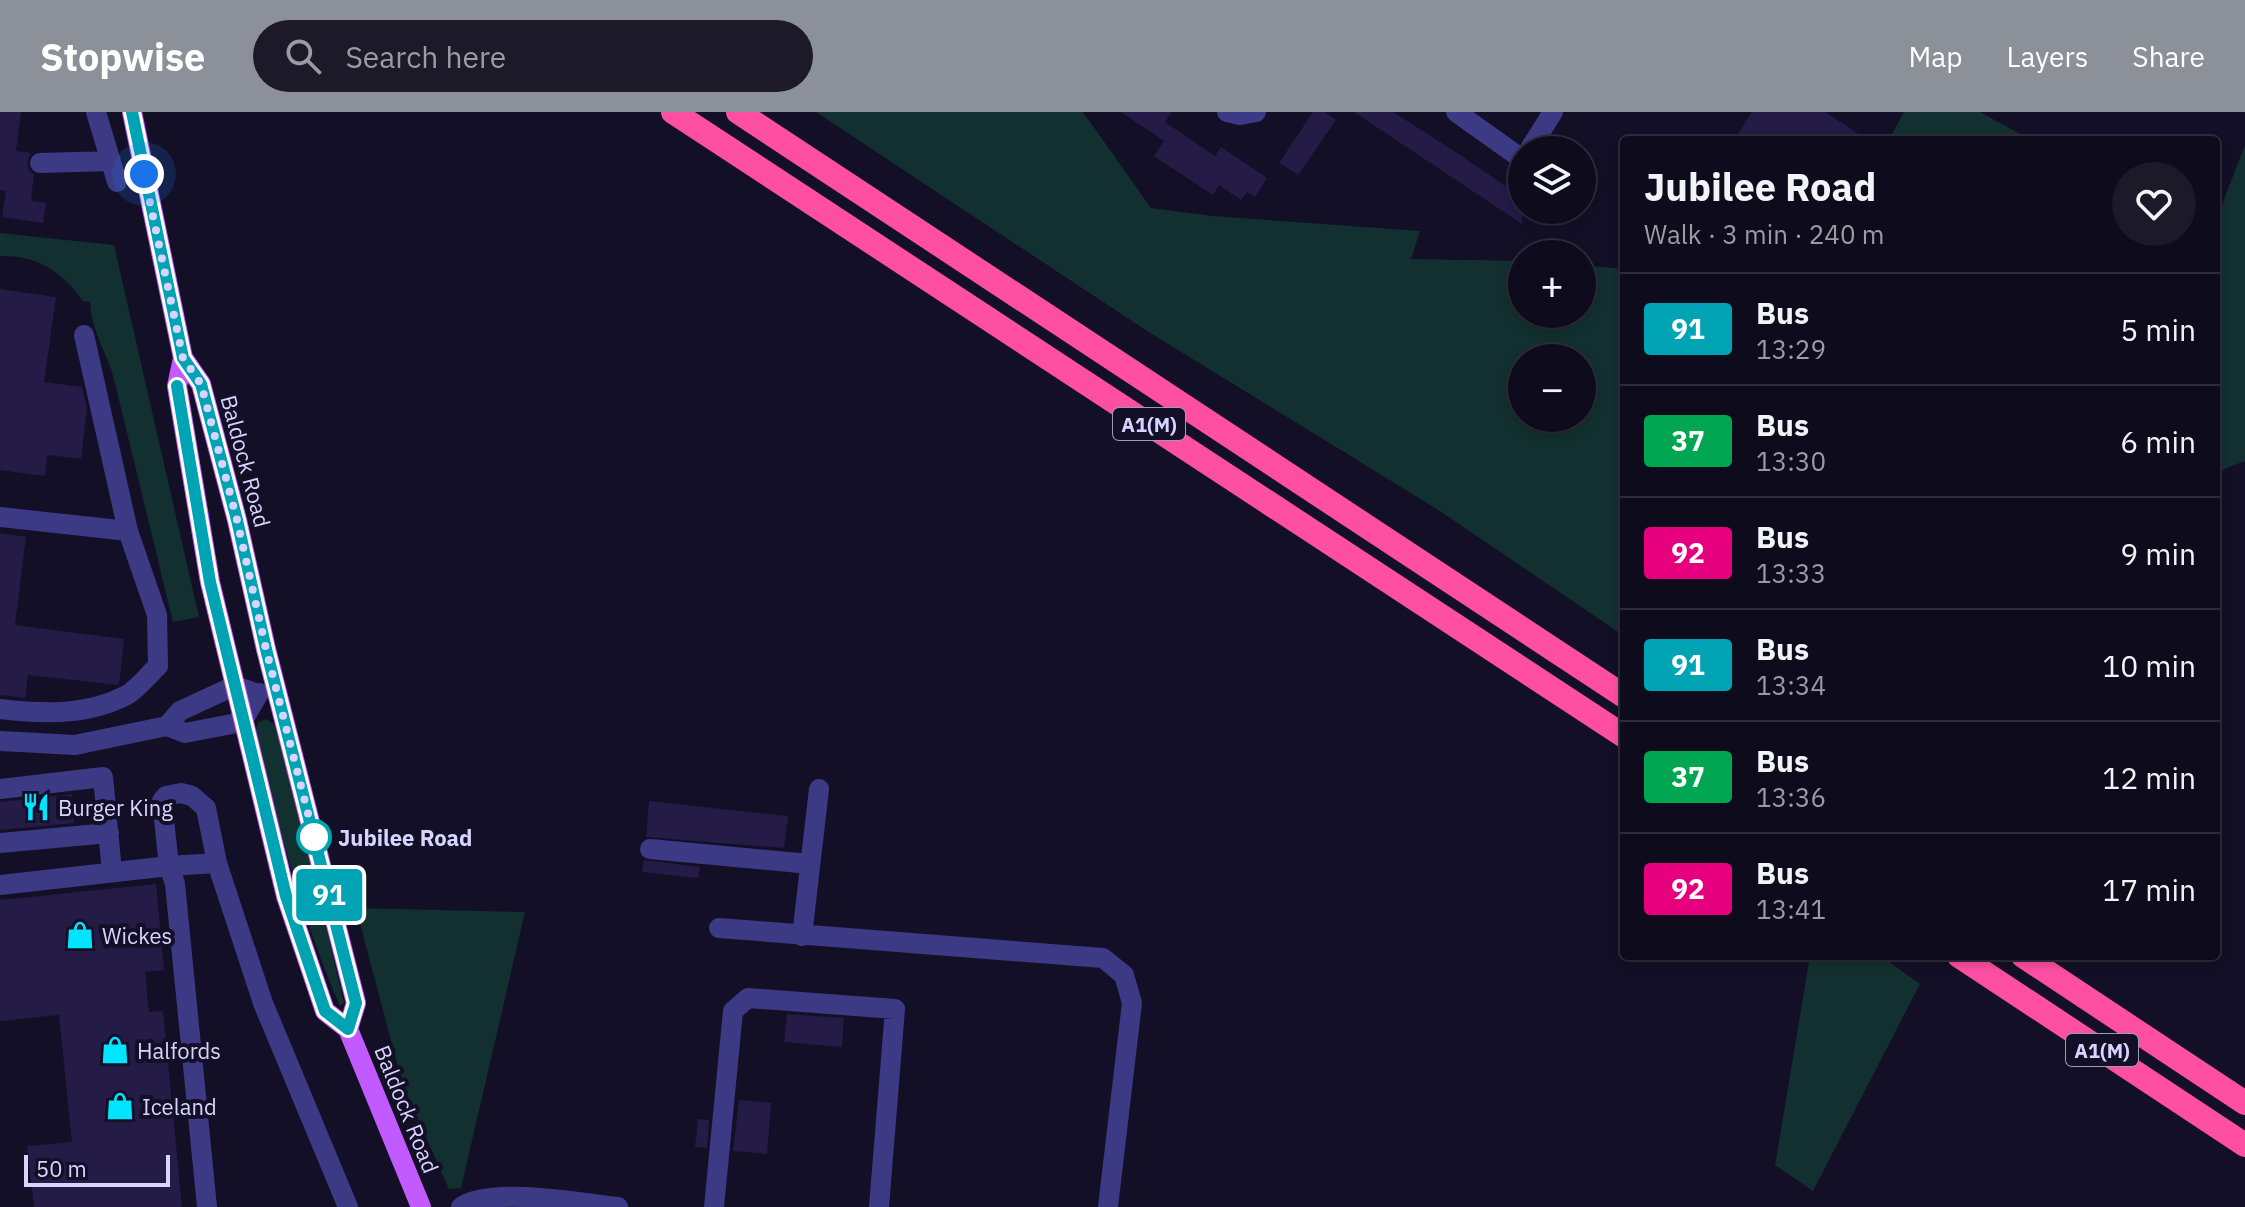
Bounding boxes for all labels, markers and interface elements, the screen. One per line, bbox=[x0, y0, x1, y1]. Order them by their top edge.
search box bbox=[253, 20, 813, 92]
text: Stopwise bbox=[40, 32, 205, 81]
icon: search bbox=[281, 34, 325, 78]
text: Search here bbox=[345, 37, 506, 76]
text: Map bbox=[1908, 38, 1962, 75]
text: Layers bbox=[2006, 38, 2088, 75]
text: Share bbox=[2132, 38, 2205, 75]
map controls bbox=[1508, 136, 1596, 432]
button: layers bbox=[1508, 136, 1596, 224]
your location bbox=[124, 154, 164, 194]
text: Jubilee Road bbox=[1644, 162, 1876, 211]
button: heart bbox=[2112, 162, 2196, 246]
text: Walk · 3 min · 240 m bbox=[1644, 217, 1884, 251]
button: + bbox=[1508, 240, 1596, 328]
text: Bus bbox=[1756, 293, 1809, 332]
text: 91 bbox=[1671, 310, 1705, 347]
text: 5 min bbox=[2120, 310, 2196, 349]
text: 13:29 bbox=[1756, 332, 1826, 366]
button: − bbox=[1508, 344, 1596, 432]
street label: Baldock Road bbox=[214, 392, 278, 530]
text: Bus bbox=[1756, 405, 1809, 444]
road number: A1(M) bbox=[1113, 408, 1185, 440]
text: 37 bbox=[1671, 422, 1705, 459]
text: 6 min bbox=[2120, 422, 2196, 461]
text: 13:30 bbox=[1756, 444, 1826, 478]
text: Bus bbox=[1756, 517, 1809, 556]
text: 92 bbox=[1671, 534, 1705, 571]
text: 9 min bbox=[2120, 534, 2196, 573]
text: 13:33 bbox=[1756, 556, 1826, 590]
text: Bus bbox=[1756, 629, 1809, 668]
text: 91 bbox=[1671, 646, 1705, 683]
text: 10 min bbox=[2102, 646, 2196, 685]
text: 13:34 bbox=[1756, 668, 1826, 702]
text: Bus bbox=[1756, 741, 1809, 780]
text: 37 bbox=[1671, 758, 1705, 795]
text: 12 min bbox=[2102, 758, 2196, 797]
text: 13:36 bbox=[1756, 780, 1826, 814]
restaurant icon: Burger King bbox=[21, 792, 51, 822]
place label: Burger King bbox=[58, 793, 173, 822]
marker: Jubilee Road bbox=[297, 820, 331, 854]
place label: Jubilee Road bbox=[338, 823, 472, 852]
text: Bus bbox=[1756, 853, 1809, 892]
line badge: 91 bbox=[293, 869, 365, 921]
text: 92 bbox=[1671, 870, 1705, 907]
text: 17 min bbox=[2102, 870, 2196, 909]
text: 91 bbox=[312, 876, 346, 913]
text: 13:41 bbox=[1756, 892, 1826, 926]
shop icon: Wickes bbox=[65, 920, 95, 950]
place label: Wickes bbox=[102, 921, 172, 950]
road number: A1(M) bbox=[2066, 1034, 2138, 1066]
shop icon: Halfords bbox=[100, 1035, 130, 1065]
place label: Halfords bbox=[137, 1036, 221, 1065]
street label: Baldock Road bbox=[368, 1041, 446, 1177]
shop icon: Iceland bbox=[105, 1091, 135, 1121]
place label: Iceland bbox=[142, 1092, 217, 1121]
scale bar bbox=[24, 1151, 170, 1187]
text: 50 m bbox=[36, 1154, 87, 1183]

